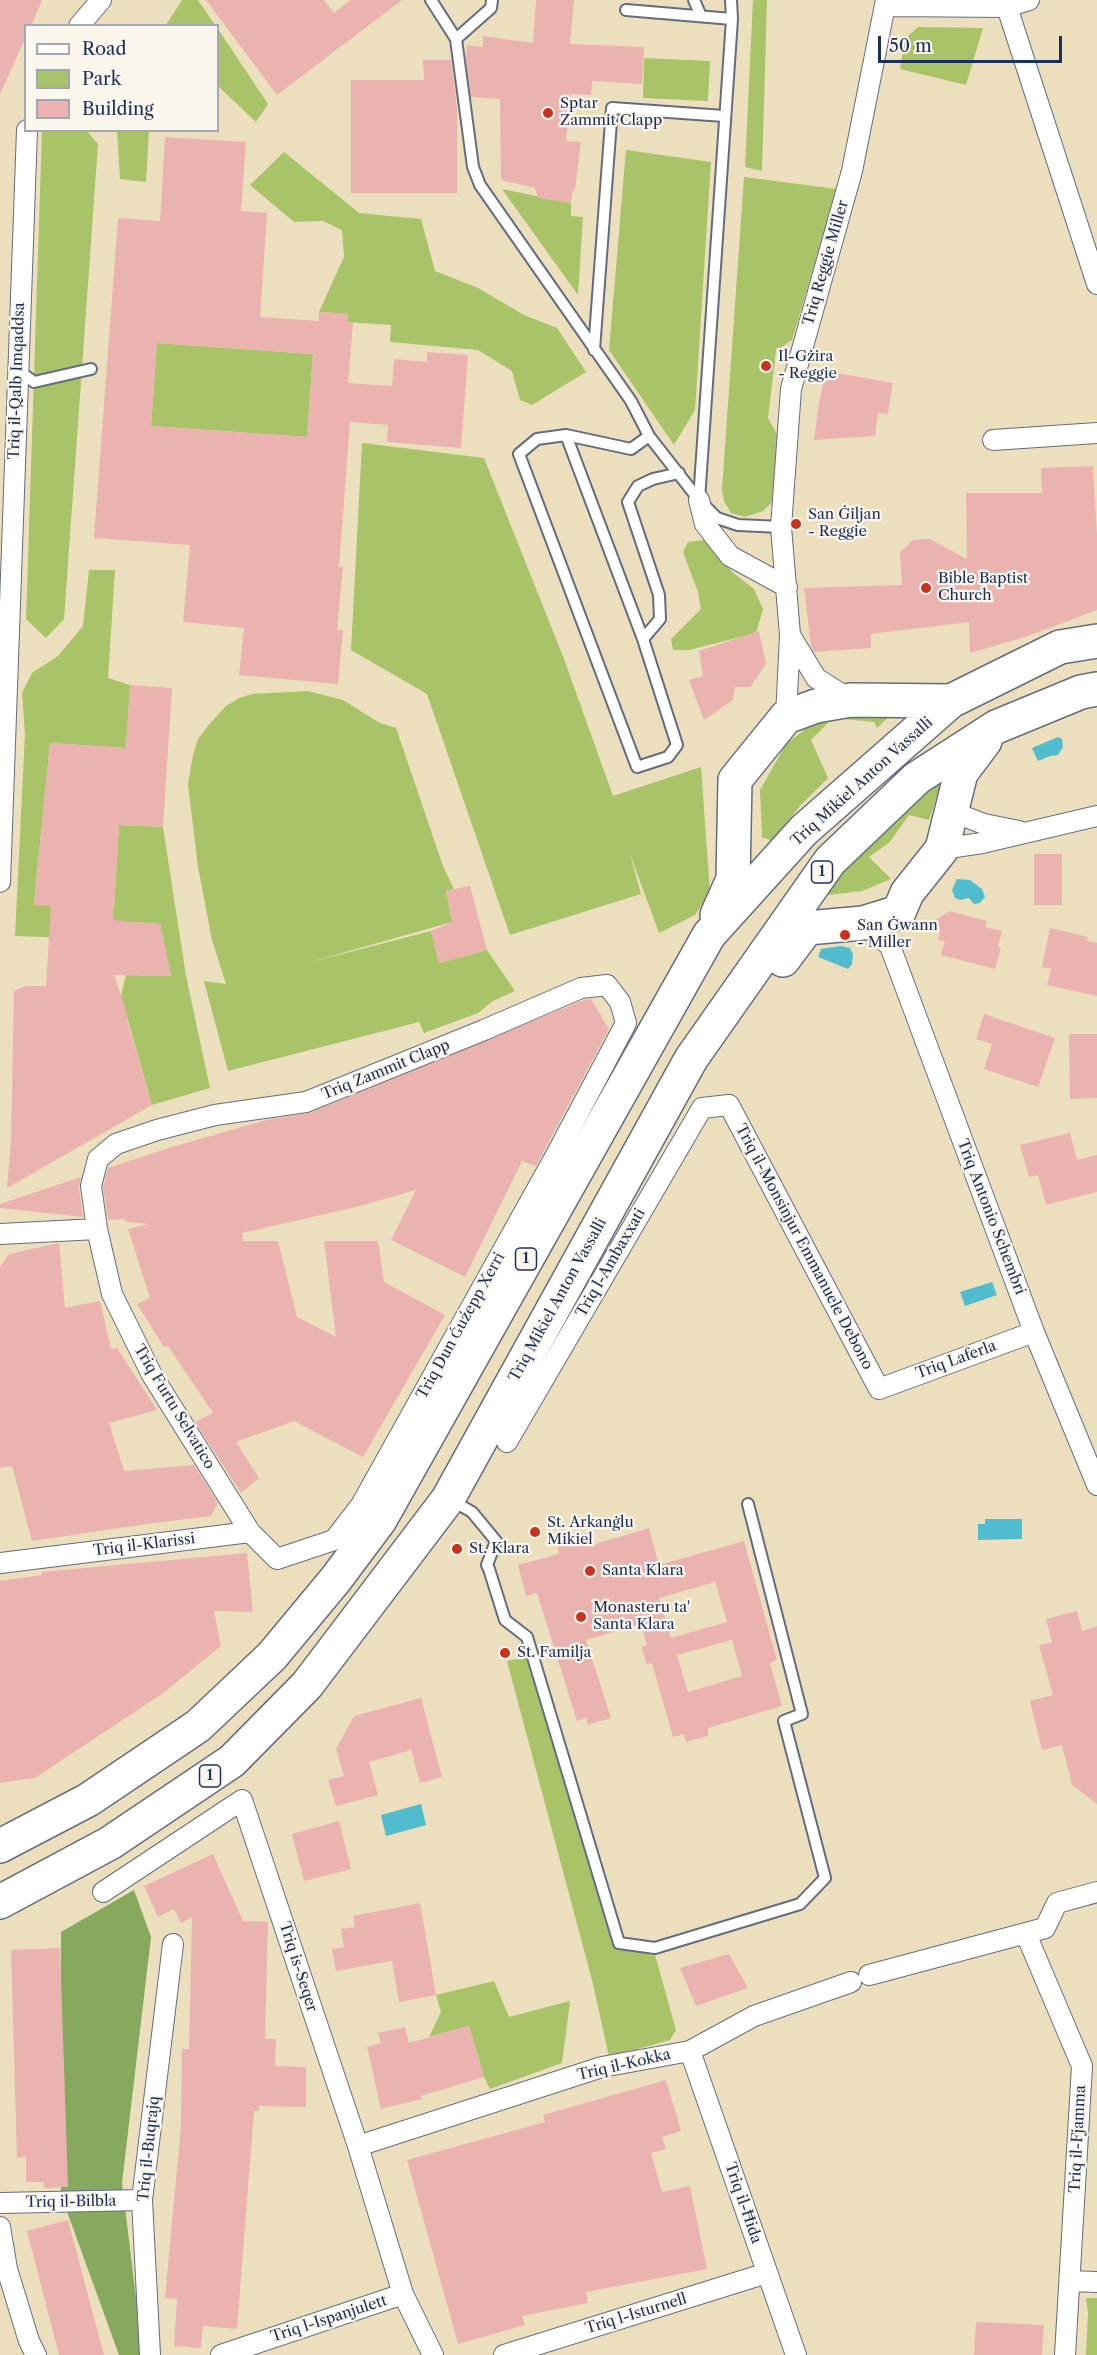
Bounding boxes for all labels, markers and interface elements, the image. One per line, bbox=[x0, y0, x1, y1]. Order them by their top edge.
legend bbox=[24, 24, 219, 132]
scale bar bbox=[881, 24, 1066, 62]
text: 50 m bbox=[889, 35, 932, 57]
text: Road bbox=[82, 38, 127, 60]
text: Park bbox=[82, 68, 121, 90]
place label: Sptar Zammit Clapp bbox=[560, 95, 662, 130]
text: Building bbox=[82, 98, 154, 120]
marker: Sptar Zammit Clapp bbox=[541, 106, 555, 120]
street label: Triq Reggie Miller bbox=[799, 198, 853, 328]
street label: Triq il-Qalb Imqaddsa bbox=[5, 302, 29, 460]
place label: Il-Gżira - Reggie bbox=[778, 348, 837, 383]
marker: Il-Gżira - Reggie bbox=[759, 359, 773, 373]
place label: San Ġiljan - Reggie bbox=[808, 506, 881, 541]
marker: San Ġiljan - Reggie bbox=[789, 517, 803, 531]
place label: Bible Baptist Church bbox=[938, 570, 1028, 605]
marker: Bible Baptist Church bbox=[919, 581, 933, 595]
street label: Triq Mikiel Anton Vassalli bbox=[788, 714, 936, 850]
road number: 1 bbox=[812, 861, 832, 883]
place label: San Ġwann - Miller bbox=[857, 917, 938, 952]
marker: San Ġwann - Miller bbox=[838, 928, 852, 942]
street label: Triq Zammit Clapp bbox=[319, 1036, 453, 1104]
street label: Triq il-Monsinjur Emmanuele Debono bbox=[731, 1121, 877, 1373]
street label: Triq Antonio Schembri bbox=[953, 1137, 1029, 1297]
street label: Triq l-Ambaxxati bbox=[573, 1205, 649, 1321]
street label: Triq Mikiel Anton Vassalli bbox=[505, 1215, 611, 1385]
road number: 1 bbox=[516, 1248, 536, 1270]
street label: Triq Dun Ǵuźepp Xerri bbox=[413, 1250, 509, 1402]
street label: Triq Laferla bbox=[913, 1337, 999, 1383]
street label: Triq Furtu Selvatico bbox=[130, 1341, 218, 1473]
place label: St. Arkanġlu Mikiel bbox=[547, 1514, 634, 1549]
marker: St. Arkanġlu Mikiel bbox=[528, 1525, 542, 1539]
street label: Triq il-Klarissi bbox=[92, 1530, 196, 1560]
place label: St. Klara bbox=[469, 1540, 529, 1558]
marker: St. Klara bbox=[450, 1542, 464, 1556]
place label: Santa Klara bbox=[602, 1562, 684, 1580]
marker: Santa Klara bbox=[583, 1564, 597, 1578]
place label: Monasteru ta' Santa Klara bbox=[593, 1599, 690, 1634]
marker: Monasteru ta' Santa Klara bbox=[574, 1610, 588, 1624]
place label: St. Familja bbox=[517, 1644, 591, 1662]
marker: St. Familja bbox=[498, 1646, 512, 1660]
road number: 1 bbox=[200, 1765, 220, 1787]
street label: Triq is-Seqer bbox=[275, 1920, 321, 2014]
street label: Triq il-Kokka bbox=[576, 2046, 672, 2084]
street label: Triq il-Fjamma bbox=[1066, 2085, 1090, 2193]
street label: Triq il-Buqrajq bbox=[134, 2095, 164, 2203]
street label: Triq il-Ħida bbox=[721, 2160, 765, 2246]
street label: Triq il-Bilbla bbox=[25, 2192, 117, 2212]
street label: Triq l-Isturnell bbox=[583, 2290, 689, 2338]
street label: Triq l-Ispanjulett bbox=[269, 2292, 389, 2346]

